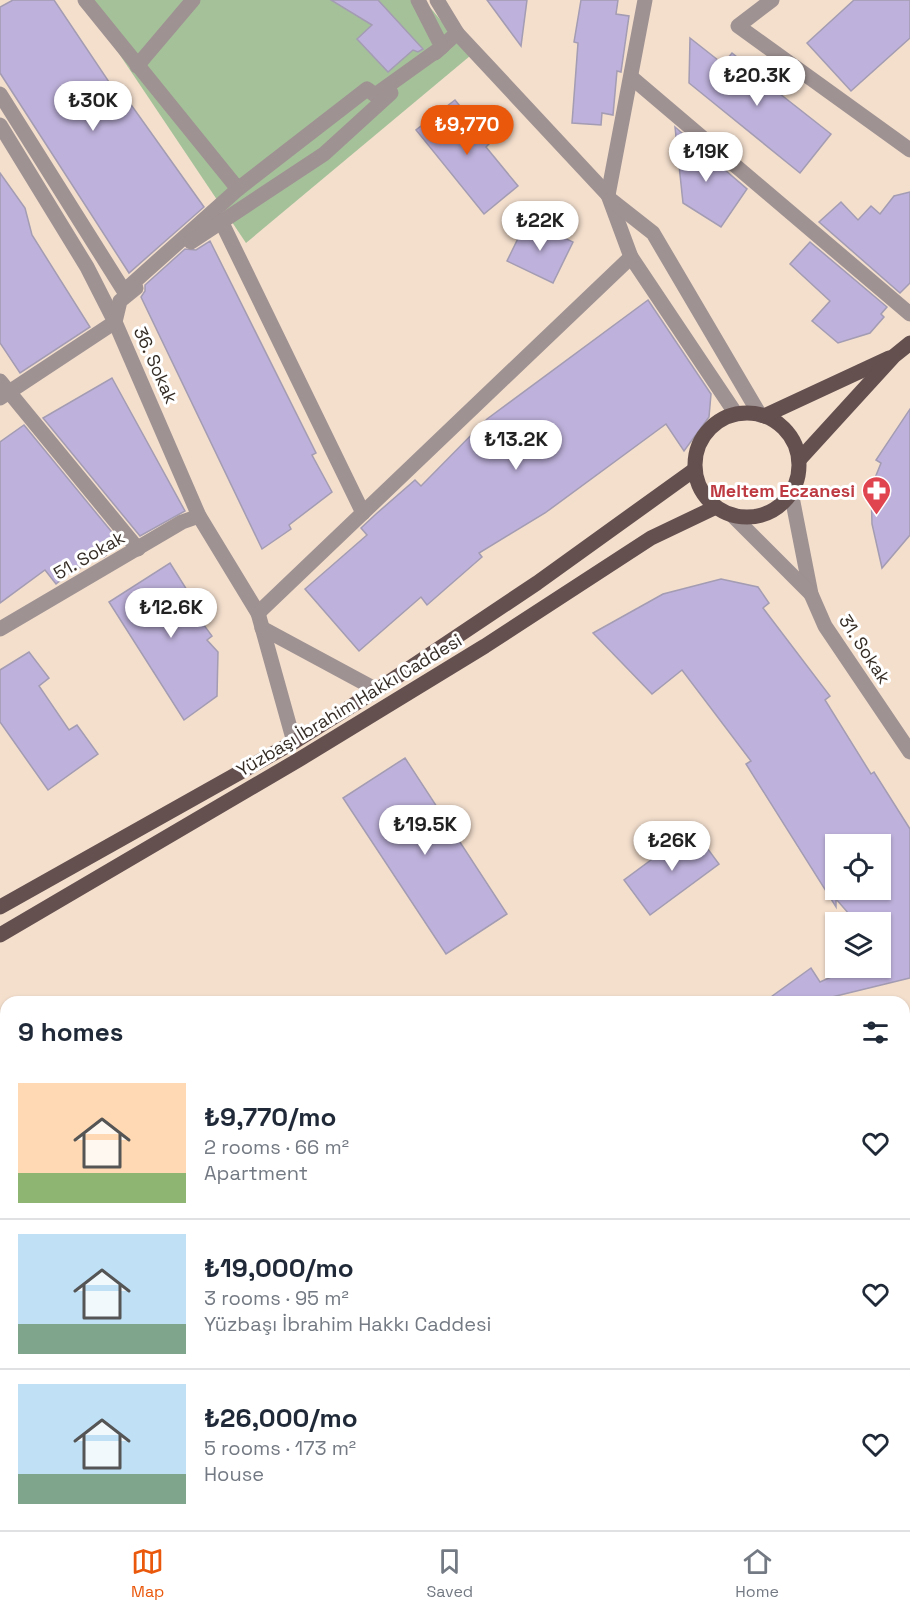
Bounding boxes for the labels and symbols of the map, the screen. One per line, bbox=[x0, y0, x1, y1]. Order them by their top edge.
pin: ₺20.3K bbox=[708, 56, 806, 107]
pin: ₺30K bbox=[57, 81, 129, 132]
pin: ₺9,770 bbox=[418, 105, 516, 156]
pin: ₺19K bbox=[670, 132, 742, 183]
pin: ₺22K bbox=[504, 201, 576, 252]
street label: 36. Sokak bbox=[129, 323, 183, 407]
pin: ₺13.2K bbox=[467, 420, 565, 471]
pharmacy icon: Meltem Eczanesi bbox=[860, 474, 892, 516]
place label: Meltem Eczanesi bbox=[710, 479, 855, 502]
street label: 51. Sokak bbox=[49, 525, 129, 585]
pin: ₺12.6K bbox=[122, 588, 220, 639]
street label: 31. Sokak bbox=[834, 610, 896, 688]
street label: Yüzbaşı İbrahim Hakkı Caddesi bbox=[232, 629, 466, 781]
pin: ₺19.5K bbox=[376, 805, 474, 856]
pin: ₺26K bbox=[636, 821, 708, 872]

